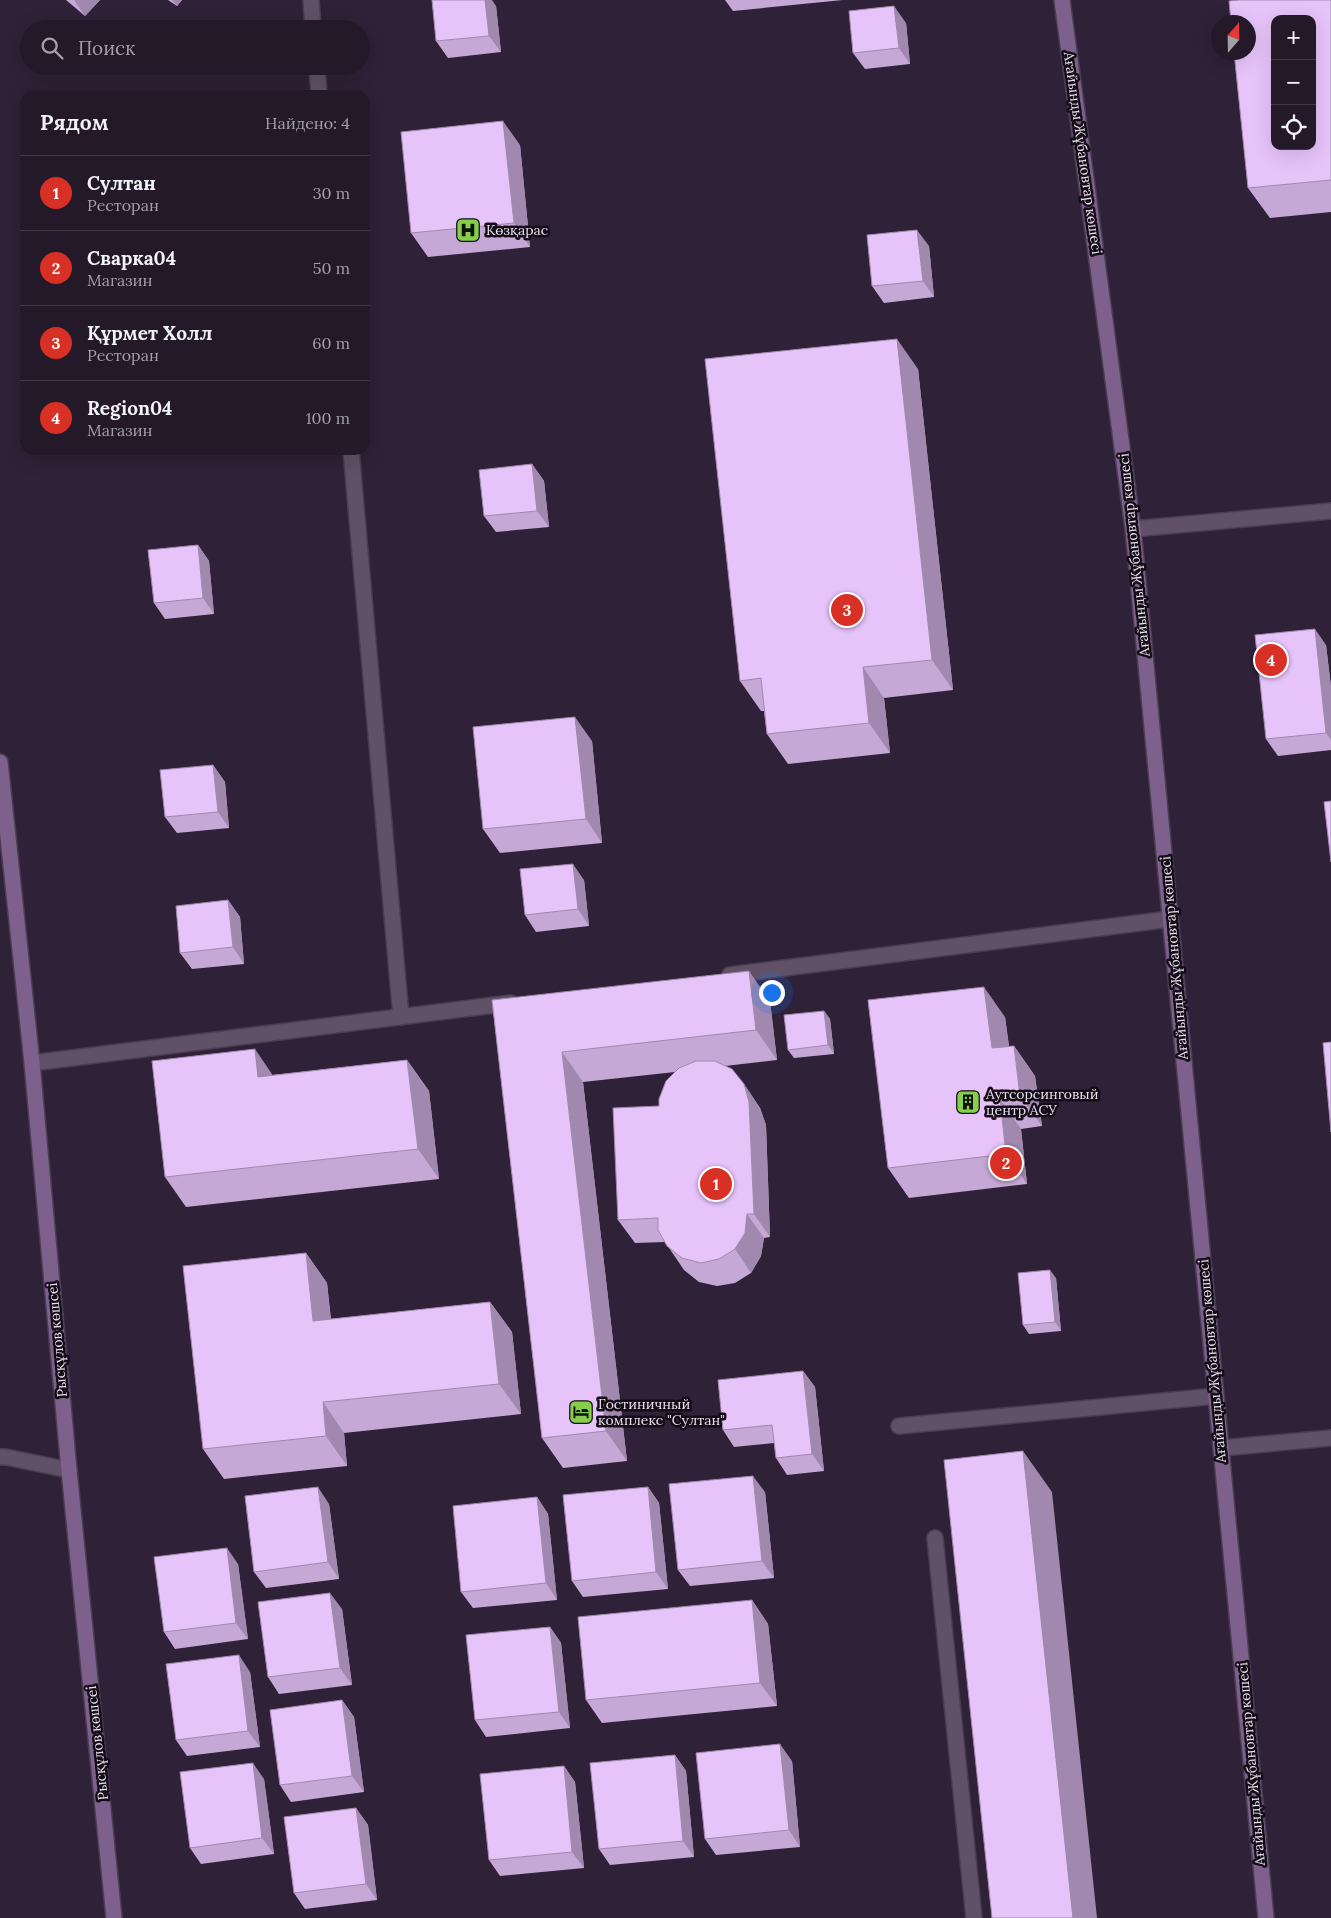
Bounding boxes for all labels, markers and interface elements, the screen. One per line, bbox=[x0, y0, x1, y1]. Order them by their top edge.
north arrow bbox=[1211, 15, 1256, 60]
map controls bbox=[1271, 15, 1316, 150]
button: + bbox=[1271, 15, 1316, 60]
search box bbox=[20, 20, 370, 75]
icon: search bbox=[38, 34, 66, 62]
text: Поиск bbox=[78, 36, 135, 60]
street label: Ағайынды Жұбановтар көшесі bbox=[1060, 50, 1106, 255]
button: − bbox=[1271, 60, 1316, 105]
button: locate bbox=[1271, 105, 1316, 150]
text: Рядом bbox=[40, 109, 109, 136]
text: Найдено: 4 bbox=[265, 113, 350, 133]
text: Султан bbox=[87, 171, 156, 195]
text: 1 bbox=[53, 183, 59, 203]
text: 30 m bbox=[313, 183, 350, 203]
text: Ресторан bbox=[87, 195, 159, 215]
hospital icon: Көзқарас bbox=[455, 217, 481, 243]
place label: Көзқарас bbox=[486, 221, 548, 239]
text: Сварка04 bbox=[87, 246, 176, 270]
text: 2 bbox=[52, 258, 60, 278]
text: 50 m bbox=[313, 258, 350, 278]
text: Магазин bbox=[87, 270, 153, 290]
text: Құрмет Холл bbox=[87, 321, 212, 345]
text: 3 bbox=[52, 333, 60, 353]
text: 60 m bbox=[312, 333, 350, 353]
text: Ресторан bbox=[87, 345, 159, 365]
text: Region04 bbox=[87, 396, 173, 420]
text: 4 bbox=[52, 408, 60, 428]
text: 100 m bbox=[306, 408, 350, 428]
text: Магазин bbox=[87, 420, 153, 440]
street label: Ағайынды Жұбановтар көшесі bbox=[1114, 452, 1154, 659]
pin: 3 bbox=[831, 591, 863, 629]
pin: 4 bbox=[1255, 641, 1287, 679]
street label: Ағайынды Жұбановтар көшесі bbox=[1156, 855, 1192, 1062]
your location bbox=[759, 980, 785, 1006]
place label: Аутсорсинговый центр АСУ bbox=[985, 1085, 1099, 1119]
building icon: Аутсорсинговый центр АСУ bbox=[955, 1089, 981, 1115]
pin: 2 bbox=[990, 1144, 1022, 1182]
pin: 1 bbox=[700, 1165, 732, 1203]
street label: Ағайынды Жұбановтар көшесі bbox=[1194, 1258, 1230, 1465]
street label: Рысқұлов көшсеі bbox=[43, 1282, 71, 1398]
place label: Гостиничный комплекс "Султан" bbox=[598, 1395, 725, 1429]
hotel icon: Гостиничный комплекс "Султан" bbox=[568, 1399, 594, 1425]
street label: Ағайынды Жұбановтар көшесі bbox=[1233, 1661, 1269, 1868]
street label: Рысқұлов көшсеі bbox=[82, 1685, 112, 1801]

